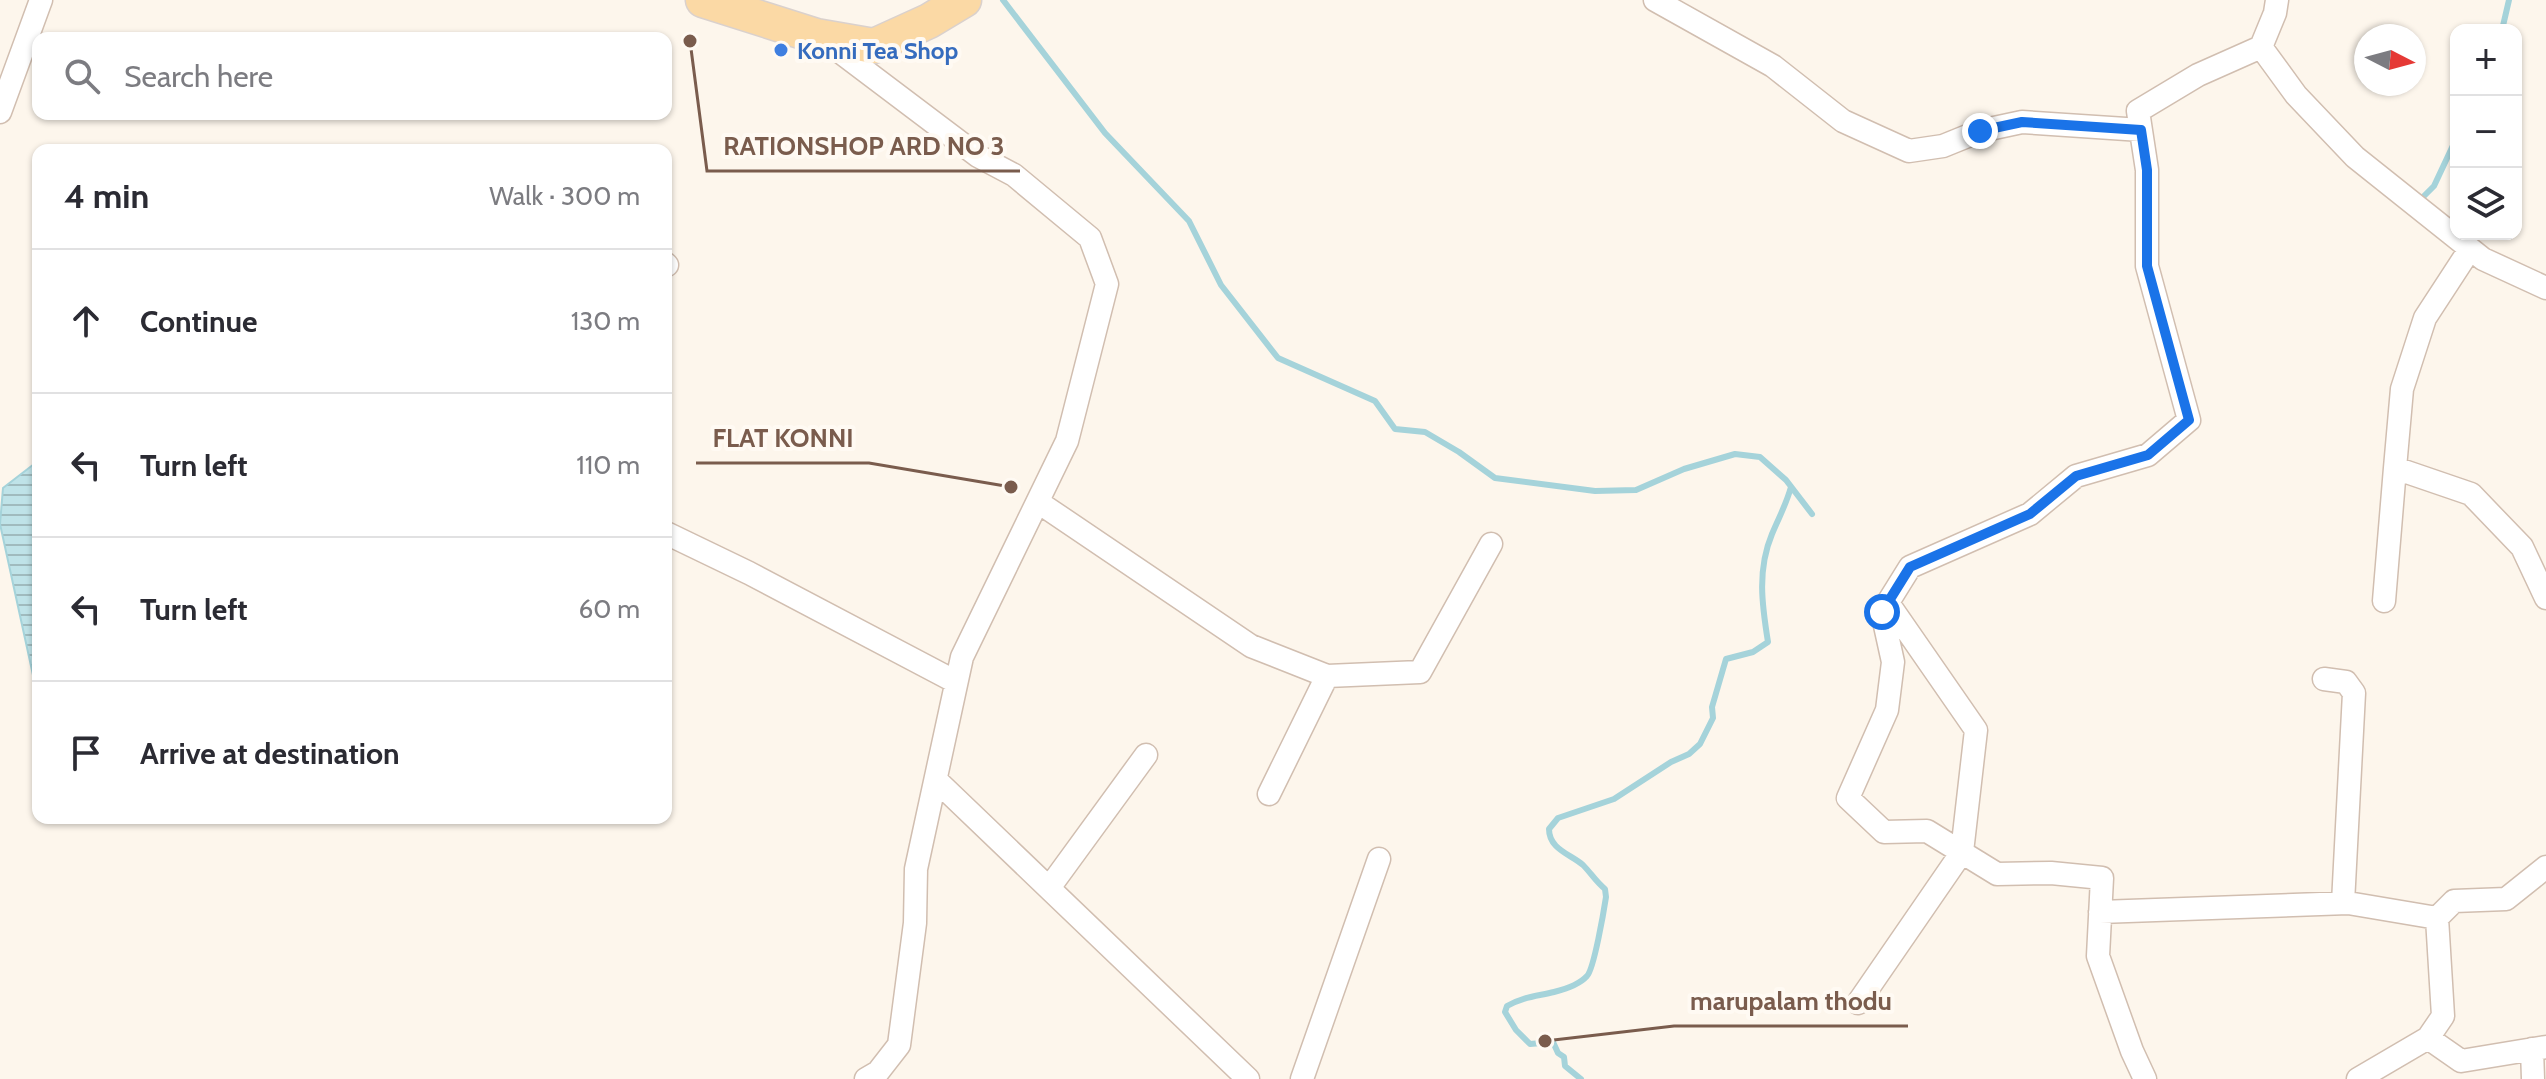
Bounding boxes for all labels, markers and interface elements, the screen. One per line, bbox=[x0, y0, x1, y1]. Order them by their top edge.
north arrow bbox=[2354, 24, 2426, 96]
map controls bbox=[2450, 24, 2522, 240]
button: + bbox=[2450, 24, 2522, 96]
search box bbox=[32, 32, 672, 120]
place label: Konni Tea Shop bbox=[797, 36, 958, 65]
marker: Konni Tea Shop bbox=[772, 41, 790, 59]
icon: search bbox=[60, 54, 104, 98]
text: Search here bbox=[124, 58, 273, 95]
button: − bbox=[2450, 96, 2522, 168]
route end bbox=[1962, 113, 1998, 149]
callout: RATIONSHOP ARD NO 3 bbox=[707, 121, 1020, 171]
text: RATIONSHOP ARD NO 3 bbox=[723, 130, 1005, 162]
button: layers bbox=[2450, 168, 2522, 240]
text: 4 min bbox=[64, 175, 149, 217]
text: Walk · 300 m bbox=[489, 180, 640, 212]
icon: ahead bbox=[64, 299, 108, 343]
text: Continue bbox=[140, 303, 257, 340]
text: 130 m bbox=[571, 305, 640, 337]
callout: FLAT KONNI bbox=[696, 413, 869, 463]
text: FLAT KONNI bbox=[712, 422, 854, 454]
icon: left bbox=[64, 443, 108, 487]
text: Turn left bbox=[140, 447, 248, 484]
text: 110 m bbox=[576, 449, 640, 481]
icon: left bbox=[64, 587, 108, 631]
text: Turn left bbox=[140, 591, 248, 628]
text: 60 m bbox=[578, 593, 640, 625]
route start bbox=[1864, 594, 1900, 630]
icon: arrive bbox=[64, 731, 108, 775]
text: Arrive at destination bbox=[140, 735, 400, 772]
callout: marupalam thodu bbox=[1674, 976, 1908, 1026]
text: marupalam thodu bbox=[1690, 985, 1892, 1017]

